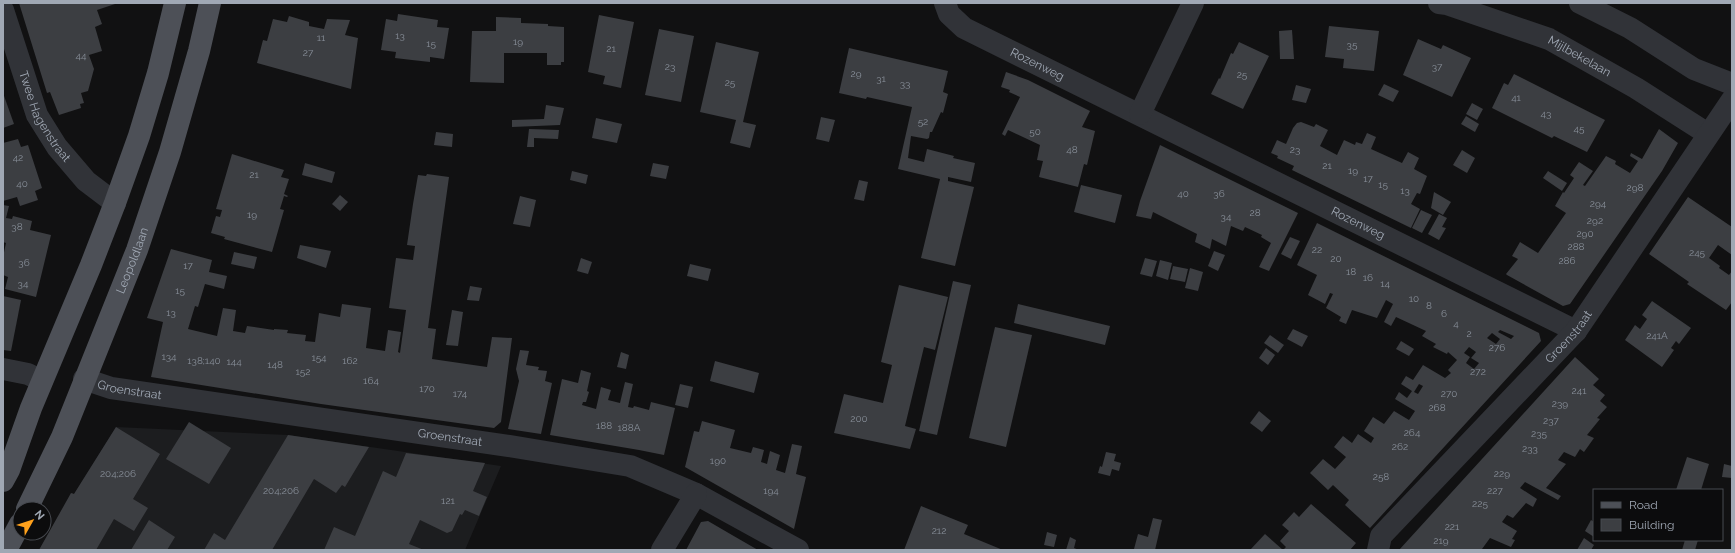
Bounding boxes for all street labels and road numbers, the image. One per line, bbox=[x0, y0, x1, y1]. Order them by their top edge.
street label: Mijlbekelaan bbox=[1546, 33, 1614, 80]
street label: Rozenweg bbox=[1008, 45, 1067, 84]
street label: Twee Hagenstraat bbox=[16, 69, 74, 165]
street label: Rozenweg bbox=[1329, 204, 1387, 242]
street label: Leopoldlaan bbox=[113, 226, 151, 296]
street label: Groenstraat bbox=[1542, 308, 1595, 366]
street label: Groenstraat bbox=[96, 377, 162, 402]
street label: Groenstraat bbox=[417, 426, 483, 449]

